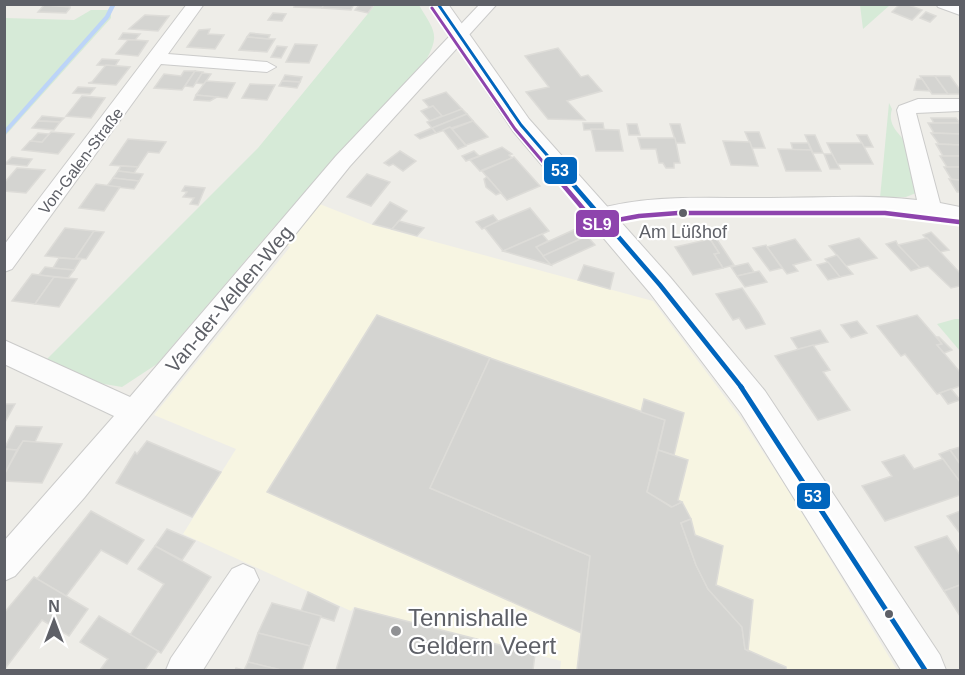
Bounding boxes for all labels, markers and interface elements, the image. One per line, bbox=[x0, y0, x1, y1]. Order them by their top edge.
street label: Von-Galen-Straße bbox=[35, 104, 127, 218]
line badge: 53 bbox=[543, 156, 578, 185]
text: 53 bbox=[551, 162, 569, 179]
marker: Am Lüßhof bbox=[677, 207, 689, 219]
line badge: SL9 bbox=[575, 209, 620, 238]
text: SL9 bbox=[582, 216, 612, 233]
street label: Van-der-Velden-Weg bbox=[161, 221, 297, 377]
place label: Am Lüßhof bbox=[639, 222, 728, 242]
line badge: 53 bbox=[796, 482, 831, 510]
text: 53 bbox=[804, 488, 822, 505]
north arrow bbox=[24, 591, 84, 651]
text: N bbox=[48, 598, 60, 615]
place label: Tennishalle Geldern Veert bbox=[408, 604, 556, 659]
unlabelled marker bbox=[883, 608, 895, 620]
marker: Tennishalle Geldern Veert bbox=[389, 624, 403, 638]

